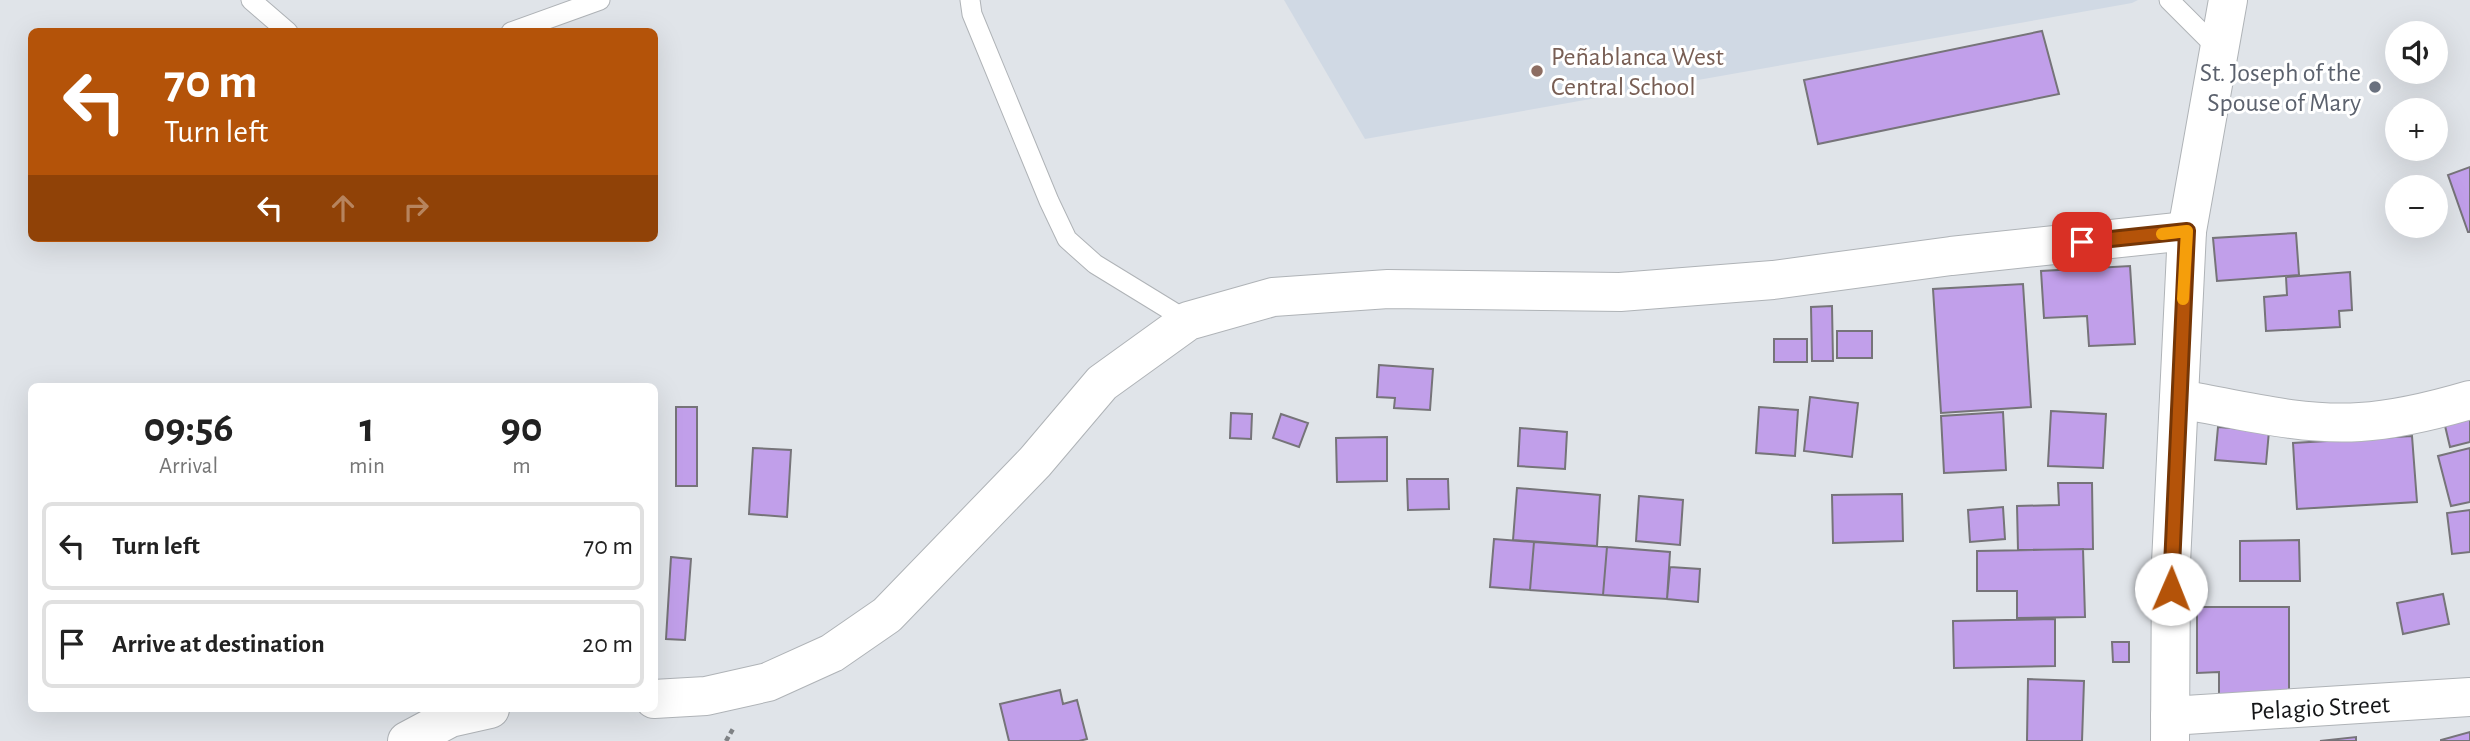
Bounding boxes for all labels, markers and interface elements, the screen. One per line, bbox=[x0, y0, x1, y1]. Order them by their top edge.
map controls bbox=[2385, 21, 2448, 238]
button: sound bbox=[2385, 21, 2448, 84]
place label: Peñablanca West Central School bbox=[1551, 44, 1724, 100]
icon: left bbox=[49, 56, 140, 147]
text: 70 m bbox=[164, 58, 258, 107]
place label: St. Joseph of the Spouse of Mary bbox=[2200, 60, 2361, 116]
marker: Peñablanca West Central School bbox=[1529, 63, 1545, 79]
marker: St. Joseph of the Spouse of Mary bbox=[2367, 79, 2383, 95]
button: + bbox=[2385, 98, 2448, 161]
text: Turn left bbox=[164, 116, 268, 148]
button: − bbox=[2385, 175, 2448, 238]
icon: left bbox=[251, 189, 289, 227]
icon: ahead bbox=[324, 189, 362, 227]
icon: right bbox=[397, 189, 435, 227]
pin bbox=[2052, 212, 2112, 272]
icon: arrive bbox=[2063, 223, 2101, 261]
text: 09:56 bbox=[143, 407, 234, 449]
text: 1 bbox=[359, 407, 375, 449]
text: 90 bbox=[500, 407, 543, 449]
text: Arrival bbox=[159, 455, 218, 478]
text: min bbox=[349, 455, 385, 478]
text: m bbox=[512, 455, 531, 478]
icon: left bbox=[53, 527, 91, 565]
text: Turn left bbox=[112, 533, 200, 559]
text: 70 m bbox=[583, 533, 633, 559]
position arrow bbox=[2134, 552, 2208, 626]
icon: arrive bbox=[53, 625, 91, 663]
text: Arrive at destination bbox=[112, 631, 325, 657]
text: 20 m bbox=[582, 631, 633, 657]
street label: Pelagio Street bbox=[2249, 691, 2391, 725]

